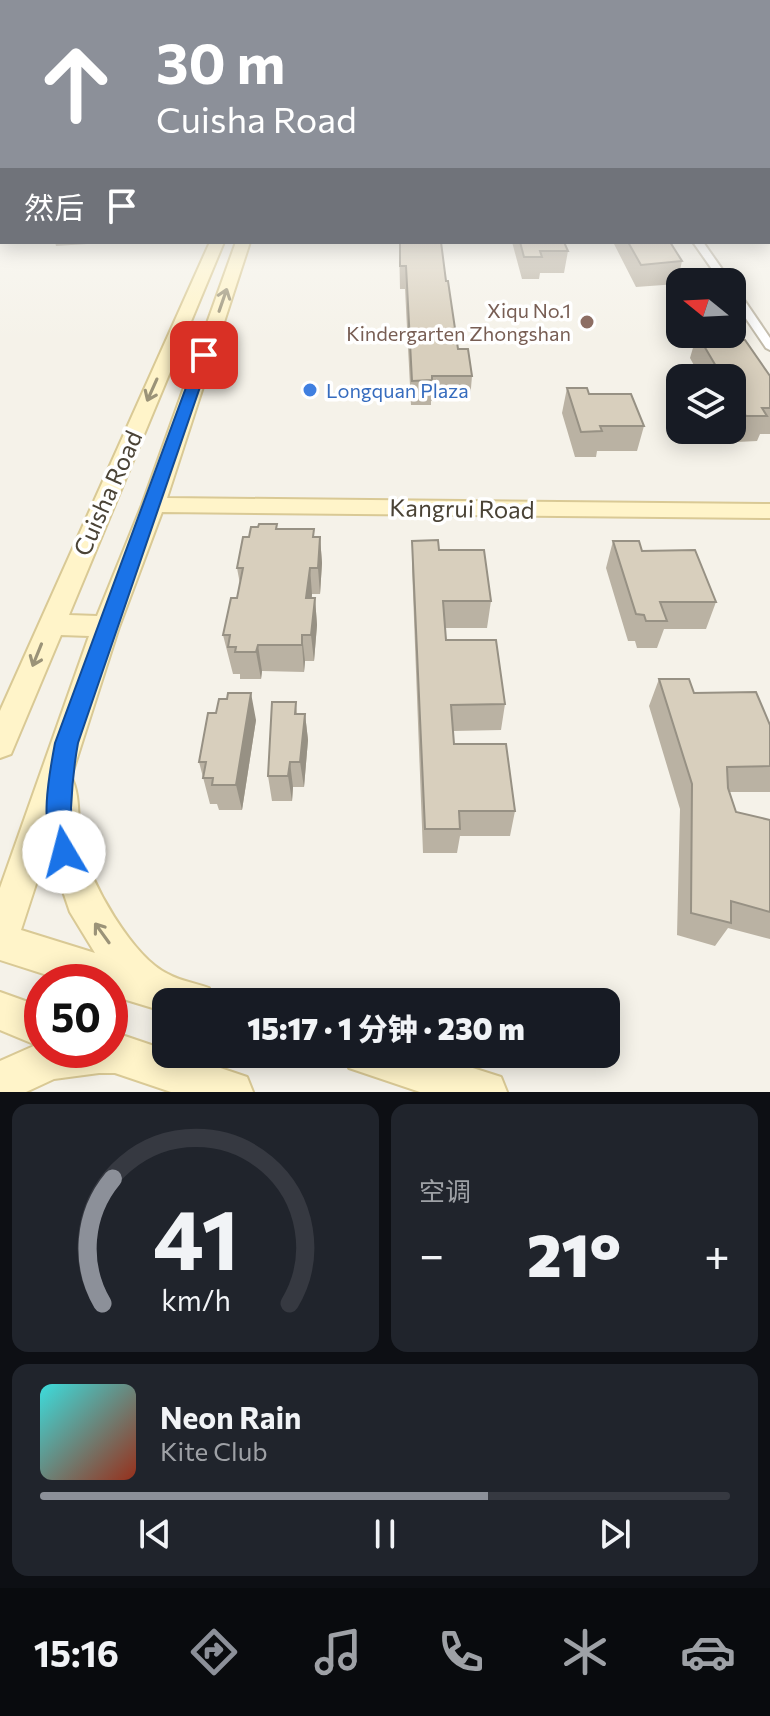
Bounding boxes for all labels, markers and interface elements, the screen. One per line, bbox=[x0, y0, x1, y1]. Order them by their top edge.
text: 30 m bbox=[156, 27, 285, 96]
icon: ahead bbox=[24, 32, 128, 136]
text: Cuisha Road bbox=[156, 96, 357, 140]
icon: arrive bbox=[100, 184, 144, 228]
text: 然后 bbox=[24, 188, 84, 225]
north arrow bbox=[666, 268, 746, 348]
map controls bbox=[666, 268, 746, 444]
one-way arrow bbox=[217, 287, 232, 312]
place label: Xiqu No.1 Kindergarten Zhongshan bbox=[346, 298, 571, 345]
marker: Xiqu No.1 Kindergarten Zhongshan bbox=[578, 313, 596, 331]
pin bbox=[170, 321, 238, 389]
icon: arrive bbox=[182, 333, 226, 377]
button: layers bbox=[666, 364, 746, 444]
one-way arrow bbox=[143, 378, 158, 402]
place label: Longquan Plaza bbox=[326, 378, 469, 402]
marker: Longquan Plaza bbox=[301, 381, 319, 399]
street label: Cuisha Road bbox=[67, 426, 147, 560]
street label: Kangrui Road bbox=[389, 492, 535, 524]
one-way arrow bbox=[29, 642, 43, 667]
position arrow bbox=[22, 810, 106, 894]
one-way arrow bbox=[93, 923, 110, 944]
speed limit sign: 50 bbox=[24, 964, 128, 1068]
text: 15:17 · 1 分钟 · 230 m bbox=[247, 1009, 525, 1046]
text: 空调 bbox=[419, 1175, 471, 1206]
text: 41 bbox=[152, 1185, 239, 1287]
text: 21° bbox=[527, 1216, 621, 1289]
text: − bbox=[419, 1226, 444, 1280]
text: + bbox=[704, 1226, 730, 1280]
text: km/h bbox=[161, 1282, 230, 1317]
text: Neon Rain bbox=[160, 1398, 301, 1435]
text: Kite Club bbox=[160, 1435, 268, 1466]
icon: previous bbox=[133, 1512, 177, 1556]
icon: pause bbox=[363, 1512, 407, 1556]
icon: next bbox=[593, 1512, 637, 1556]
icon: directions bbox=[186, 1624, 242, 1680]
icon: music bbox=[310, 1624, 366, 1680]
icon: phone bbox=[433, 1624, 489, 1680]
icon: climate bbox=[557, 1624, 613, 1680]
icon: car bbox=[680, 1624, 736, 1680]
text: 15:16 bbox=[34, 1630, 119, 1674]

